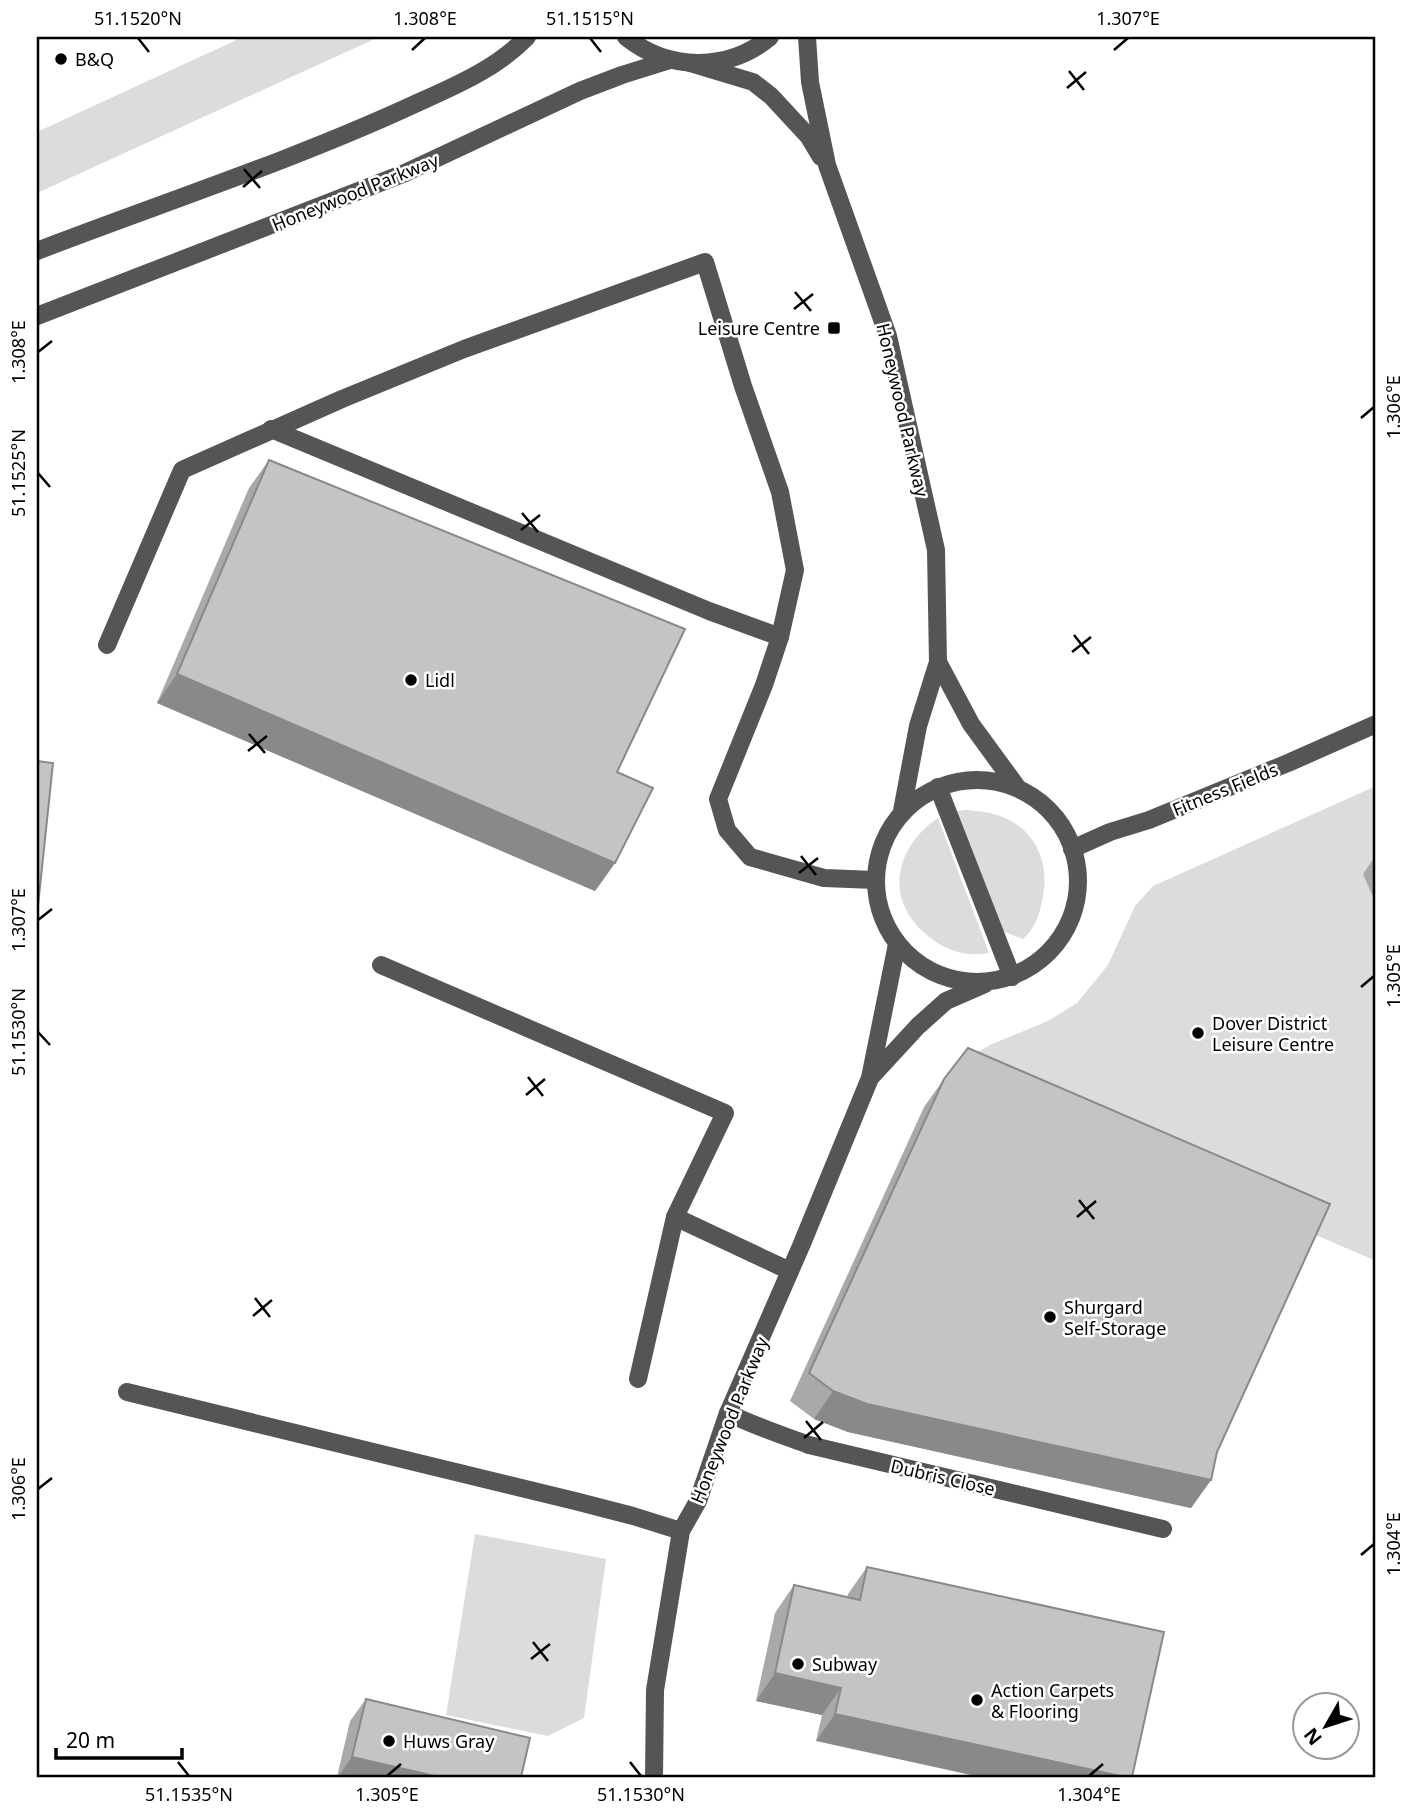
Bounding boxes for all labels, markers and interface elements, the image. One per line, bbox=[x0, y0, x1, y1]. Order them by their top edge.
text: 51.1520°N bbox=[94, 6, 182, 30]
text: 1.308°E bbox=[393, 6, 457, 30]
text: 51.1515°N bbox=[546, 6, 634, 30]
text: 1.307°E bbox=[1096, 6, 1160, 30]
place label: B&Q bbox=[75, 47, 114, 71]
marker: B&Q bbox=[53, 51, 69, 67]
street label: Honeywood Parkway bbox=[268, 147, 443, 236]
place label: Leisure Centre bbox=[698, 316, 820, 340]
text: 1.308°E bbox=[6, 320, 30, 384]
marker: Leisure Centre bbox=[826, 320, 842, 336]
street label: Honeywood Parkway bbox=[871, 321, 935, 500]
text: 1.306°E bbox=[1381, 375, 1405, 439]
text: 51.1525°N bbox=[6, 429, 30, 517]
place label: Lidl bbox=[425, 668, 455, 692]
marker: Lidl bbox=[403, 672, 419, 688]
street label: Fitness Fields bbox=[1169, 757, 1281, 821]
text: 1.307°E bbox=[6, 888, 30, 952]
text: 1.305°E bbox=[1381, 944, 1405, 1008]
text: 51.1530°N bbox=[6, 988, 30, 1076]
place label: Dover District Leisure Centre bbox=[1212, 1011, 1334, 1056]
marker: Dover District Leisure Centre bbox=[1190, 1025, 1206, 1041]
place label: Shurgard Self-Storage bbox=[1064, 1295, 1166, 1340]
marker: Shurgard Self-Storage bbox=[1042, 1309, 1058, 1325]
street label: Honeywood Parkway bbox=[685, 1332, 774, 1507]
street label: Dubris Close bbox=[888, 1453, 998, 1501]
text: 1.306°E bbox=[6, 1457, 30, 1521]
text: 1.304°E bbox=[1381, 1512, 1405, 1576]
place label: Subway bbox=[812, 1652, 878, 1676]
marker: Subway bbox=[790, 1656, 806, 1672]
place label: Action Carpets & Flooring bbox=[991, 1678, 1114, 1723]
marker: Action Carpets & Flooring bbox=[969, 1692, 985, 1708]
north arrow bbox=[1290, 1692, 1360, 1762]
scale bar bbox=[56, 1716, 182, 1760]
text: N bbox=[1298, 1723, 1328, 1751]
text: 20 m bbox=[66, 1726, 115, 1754]
place label: Huws Gray bbox=[403, 1729, 495, 1753]
marker: Huws Gray bbox=[381, 1733, 397, 1749]
text: 51.1535°N bbox=[145, 1782, 233, 1806]
text: 1.305°E bbox=[355, 1782, 419, 1806]
text: 51.1530°N bbox=[597, 1782, 685, 1806]
text: 1.304°E bbox=[1057, 1782, 1121, 1806]

